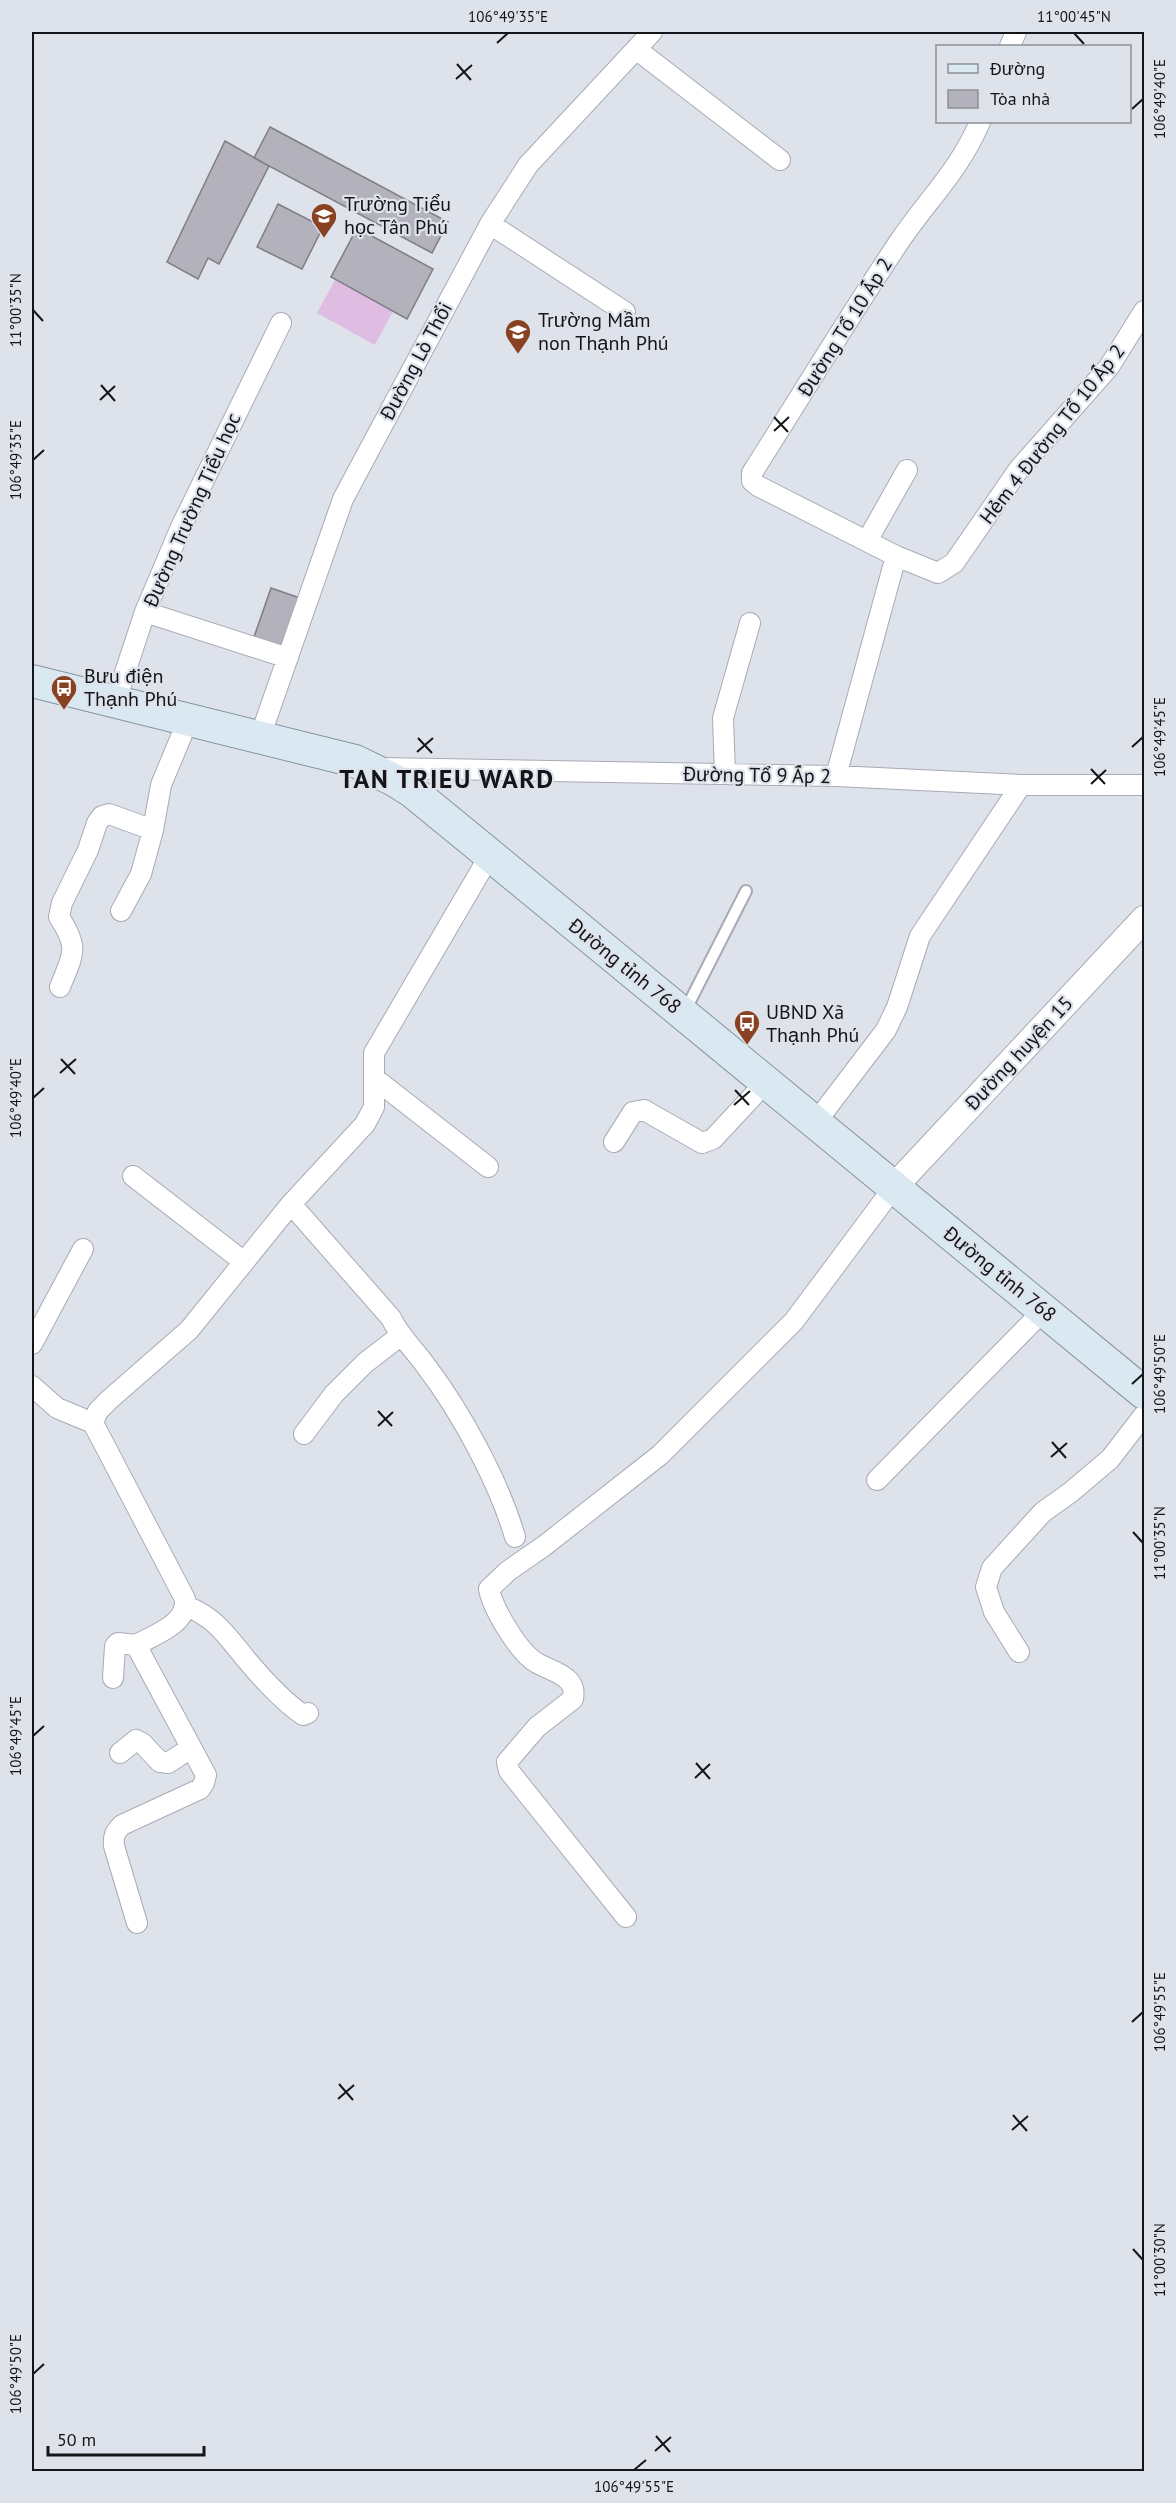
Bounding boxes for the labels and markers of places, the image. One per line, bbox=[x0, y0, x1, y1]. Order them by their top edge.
place label: Trường Tiểu học Tân Phú bbox=[344, 191, 451, 240]
school or university icon: Trường Tiểu học Tân Phú bbox=[309, 201, 339, 239]
place label: Trường Mầm non Thạnh Phú bbox=[538, 307, 669, 356]
school or university icon: Trường Mầm non Thạnh Phú bbox=[503, 317, 533, 355]
place label: Bưu điện Thạnh Phú bbox=[84, 663, 177, 712]
bus stop icon: Bưu điện Thạnh Phú bbox=[49, 673, 79, 711]
place label: UBND Xã Thạnh Phú bbox=[766, 999, 859, 1048]
bus stop icon: UBND Xã Thạnh Phú bbox=[732, 1008, 762, 1046]

